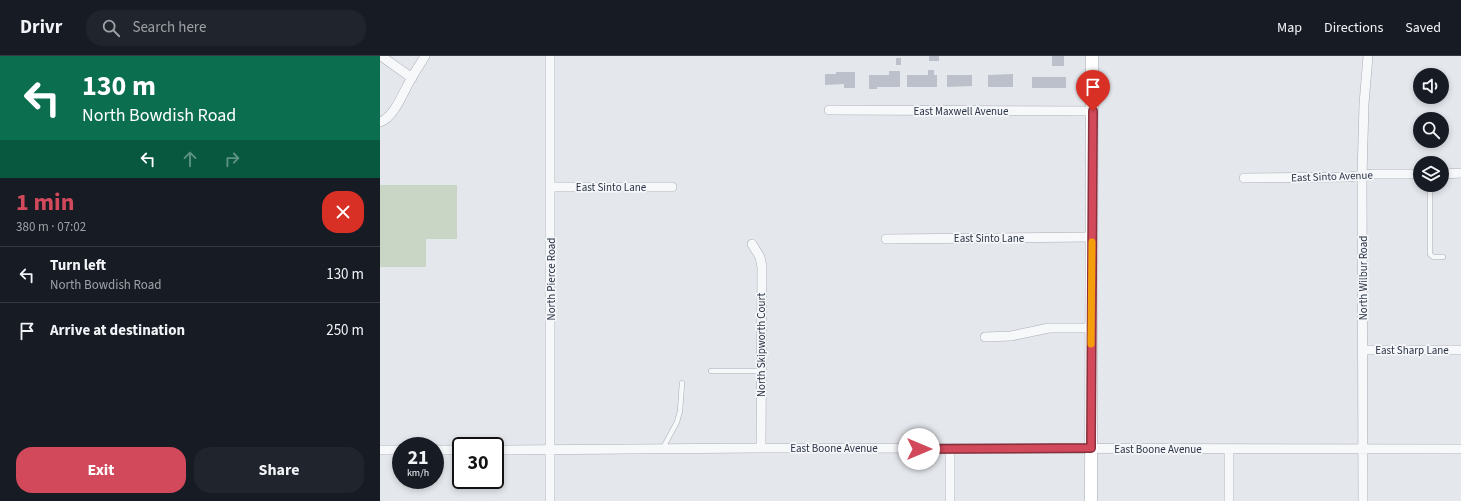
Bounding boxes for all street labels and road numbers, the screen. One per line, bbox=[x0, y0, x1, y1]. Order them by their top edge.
street label: East Maxwell Avenue bbox=[913, 104, 1009, 119]
street label: East Sinto Avenue bbox=[1291, 168, 1374, 185]
street label: East Sinto Lane bbox=[576, 180, 647, 195]
street label: East Sinto Lane bbox=[954, 231, 1025, 246]
street label: North Wilbur Road bbox=[1356, 236, 1371, 320]
street label: North Pierce Road bbox=[544, 238, 559, 320]
street label: North Skipworth Court bbox=[754, 293, 769, 397]
street label: East Sharp Lane bbox=[1375, 343, 1449, 358]
street label: East Boone Avenue bbox=[790, 441, 878, 456]
street label: East Boone Avenue bbox=[1114, 442, 1202, 457]

